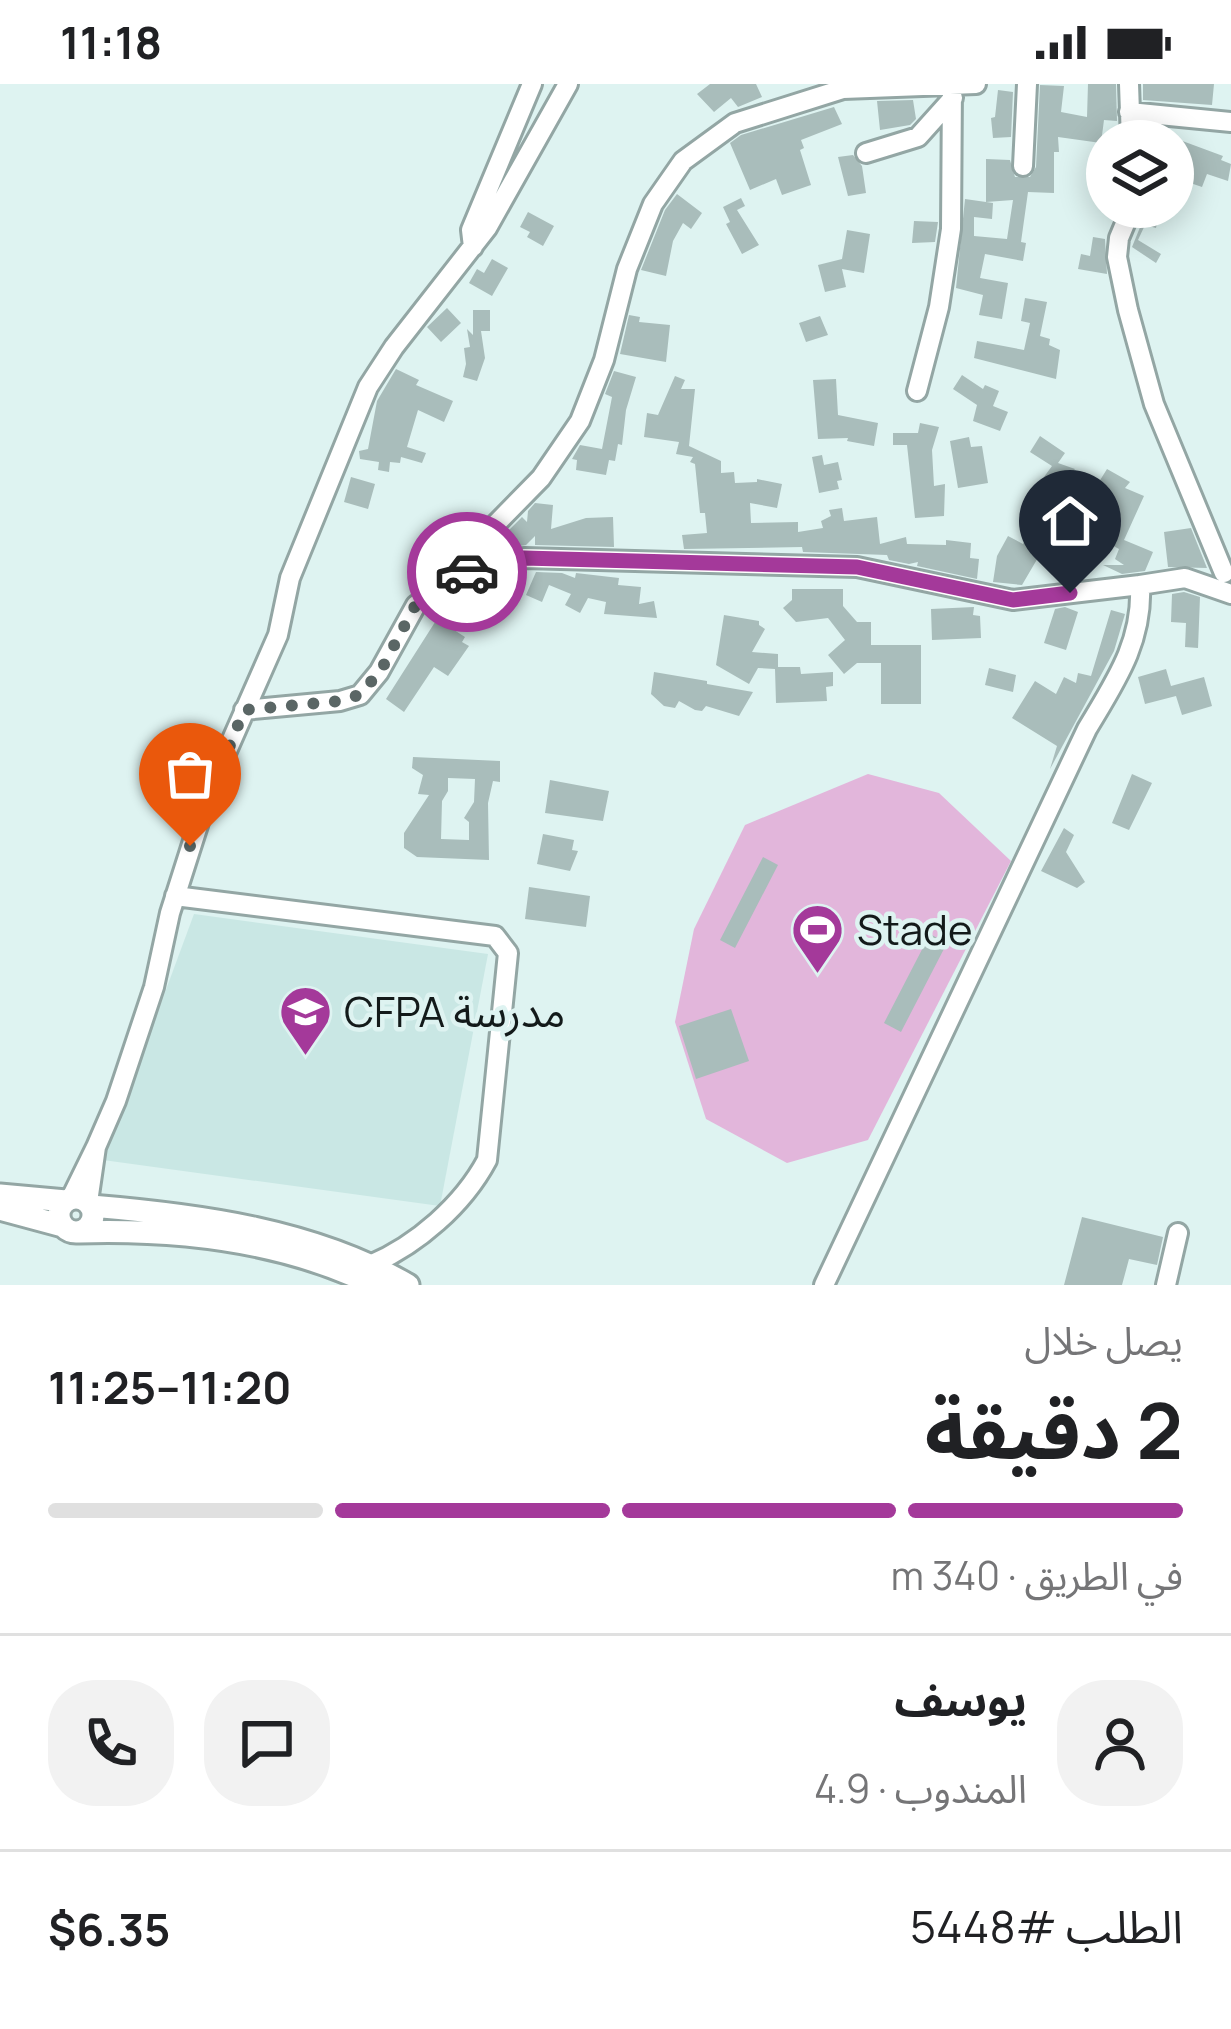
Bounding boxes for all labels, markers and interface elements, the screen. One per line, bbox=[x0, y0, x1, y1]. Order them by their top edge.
text: 11:18 bbox=[60, 11, 162, 73]
map controls bbox=[1086, 120, 1194, 228]
button: layers bbox=[1086, 120, 1194, 228]
pin bbox=[1019, 470, 1121, 593]
icon: home bbox=[1037, 488, 1103, 554]
courier bbox=[407, 512, 527, 632]
icon: car bbox=[434, 539, 500, 605]
pin bbox=[139, 723, 241, 846]
icon: bag bbox=[157, 741, 223, 807]
place label: Stade bbox=[857, 900, 972, 958]
sports icon: Stade bbox=[790, 901, 846, 975]
place label: CFPA مدرسة bbox=[344, 982, 565, 1040]
school or university icon: CFPA مدرسة bbox=[277, 983, 333, 1057]
text: يصل خلال bbox=[1025, 1313, 1183, 1367]
text: 11:20–11:25 bbox=[48, 1356, 292, 1418]
text: 2 دقيقة bbox=[925, 1376, 1183, 1482]
text: في الطريق · 340 m bbox=[891, 1548, 1183, 1602]
text: يوسف bbox=[894, 1668, 1027, 1730]
button: phone bbox=[48, 1680, 174, 1806]
button: chat bbox=[204, 1680, 330, 1806]
button: person bbox=[1057, 1680, 1183, 1806]
text: المندوب · 4.9 bbox=[814, 1761, 1027, 1815]
text: الطلب #5448 bbox=[910, 1895, 1183, 1957]
text: $6.35 bbox=[48, 1898, 170, 1960]

